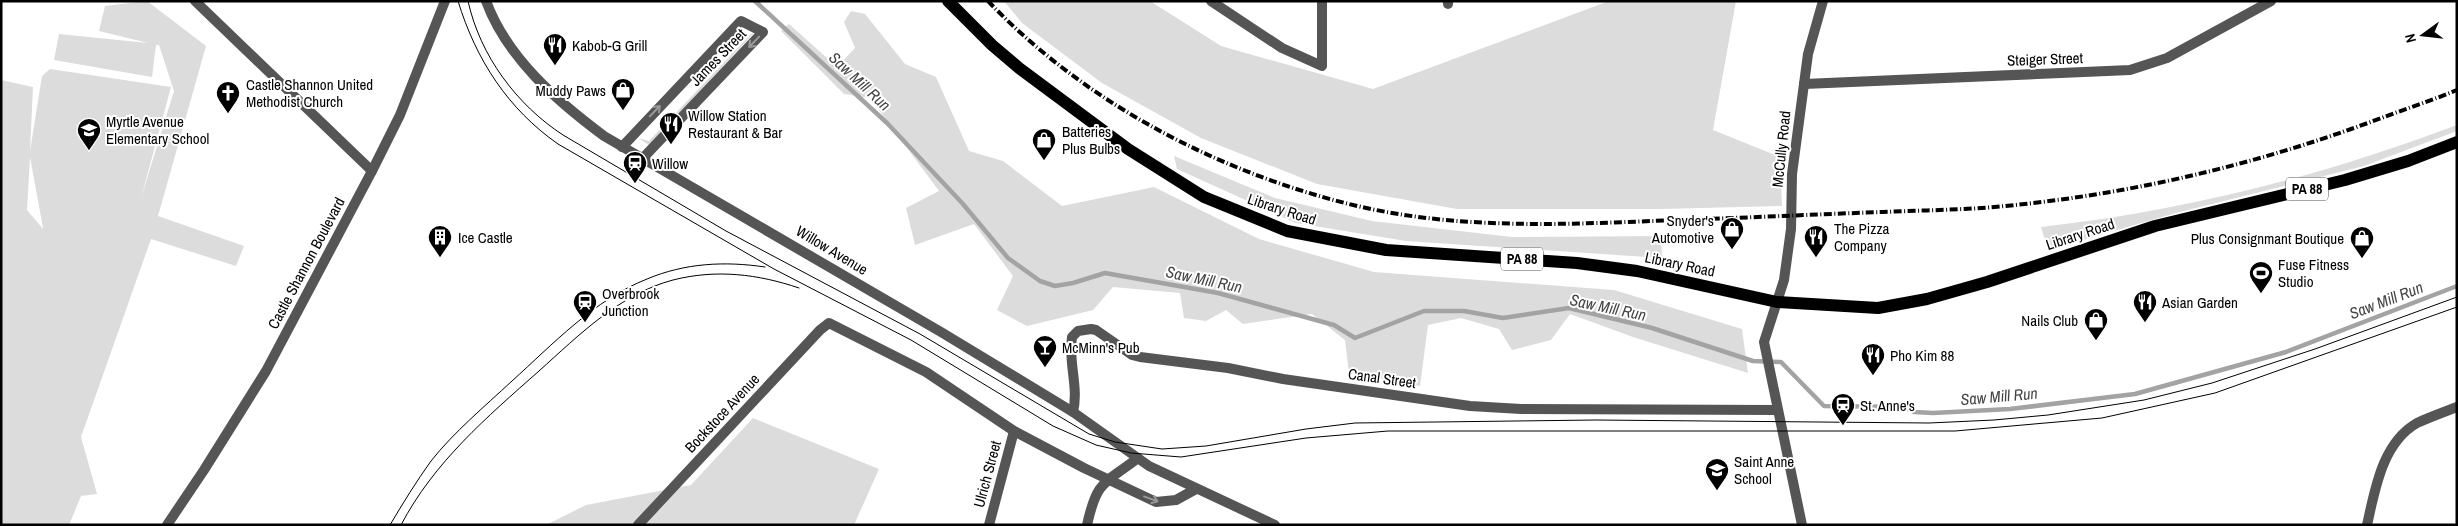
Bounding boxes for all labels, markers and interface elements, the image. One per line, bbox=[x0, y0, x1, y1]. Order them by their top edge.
north arrow bbox=[2398, 10, 2448, 60]
street label: James Street bbox=[685, 23, 751, 90]
restaurant icon: Kabob-G Grill bbox=[542, 32, 568, 66]
text: N bbox=[2401, 32, 2420, 45]
place label: Kabob-G Grill bbox=[572, 35, 647, 56]
one-way arrow bbox=[748, 35, 760, 48]
water label: Saw Mill Run bbox=[824, 47, 896, 115]
street label: Steiger Street bbox=[2007, 47, 2084, 71]
place label: Castle Shannon United Methodist Church bbox=[246, 74, 373, 112]
shop icon: Muddy Paws bbox=[610, 77, 636, 111]
church icon: Castle Shannon United Methodist Church bbox=[215, 80, 241, 114]
place label: Muddy Paws bbox=[536, 80, 606, 101]
one-way arrow bbox=[649, 105, 661, 118]
place label: Willow Station Restaurant & Bar bbox=[688, 105, 782, 143]
street label: McCully Road bbox=[1767, 110, 1795, 188]
place label: Myrtle Avenue Elementary School bbox=[106, 111, 209, 149]
restaurant icon: Willow Station Restaurant & Bar bbox=[658, 111, 684, 145]
school or university icon: Myrtle Avenue Elementary School bbox=[76, 117, 102, 151]
place label: Batteries Plus Bulbs bbox=[1062, 121, 1120, 159]
shop icon: Batteries Plus Bulbs bbox=[1031, 127, 1057, 161]
station icon: Willow bbox=[622, 150, 648, 184]
place label: Willow bbox=[652, 153, 688, 174]
road number: PA 88 bbox=[2286, 178, 2328, 200]
street label: Library Road bbox=[1245, 188, 1319, 230]
street label: Castle Shannon Boulevard bbox=[262, 193, 350, 333]
place label: Snyder's Automotive bbox=[1651, 210, 1714, 248]
street label: Library Road bbox=[2043, 213, 2117, 255]
shop icon: Snyder's Automotive bbox=[1719, 216, 1745, 250]
place label: The Pizza Company bbox=[1834, 218, 1890, 256]
street label: Willow Avenue bbox=[792, 220, 872, 280]
building icon: Ice Castle bbox=[427, 224, 453, 258]
restaurant icon: The Pizza Company bbox=[1803, 224, 1829, 258]
shop icon: Plus Consignmant Boutique bbox=[2349, 225, 2375, 259]
place label: Ice Castle bbox=[458, 227, 513, 248]
place label: Plus Consignmant Boutique bbox=[2191, 228, 2344, 249]
street label: Library Road bbox=[1643, 246, 1717, 282]
road number: PA 88 bbox=[1501, 248, 1543, 270]
place label: Fuse Fitness Studio bbox=[2278, 254, 2349, 292]
water label: Saw Mill Run bbox=[1164, 260, 1244, 298]
sports icon: Fuse Fitness Studio bbox=[2248, 260, 2274, 294]
water label: Saw Mill Run bbox=[2346, 276, 2426, 324]
place label: Overbrook Junction bbox=[602, 283, 660, 321]
water label: Saw Mill Run bbox=[1568, 288, 1648, 326]
station icon: Overbrook Junction bbox=[572, 289, 598, 323]
restaurant icon: Asian Garden bbox=[2132, 289, 2158, 323]
place label: Asian Garden bbox=[2161, 292, 2238, 313]
shop icon: Nails Club bbox=[2083, 307, 2109, 341]
place label: Nails Club bbox=[2021, 310, 2078, 331]
bar icon: McMinn's Pub bbox=[1032, 334, 1058, 368]
place label: McMinn's Pub bbox=[1062, 337, 1140, 358]
restaurant icon: Pho Kim 88 bbox=[1860, 342, 1886, 376]
place label: Pho Kim 88 bbox=[1890, 345, 1954, 366]
street label: Canal Street bbox=[1347, 363, 1418, 393]
street label: Bockstoce Avenue bbox=[680, 369, 764, 457]
water label: Saw Mill Run bbox=[1960, 382, 2038, 410]
station icon: St. Anne's bbox=[1830, 392, 1856, 426]
place label: St. Anne's bbox=[1860, 395, 1915, 416]
street label: Ulrich Street bbox=[968, 438, 1006, 510]
place label: Saint Anne School bbox=[1734, 451, 1794, 489]
school or university icon: Saint Anne School bbox=[1704, 457, 1730, 491]
one-way arrow bbox=[1143, 495, 1159, 504]

